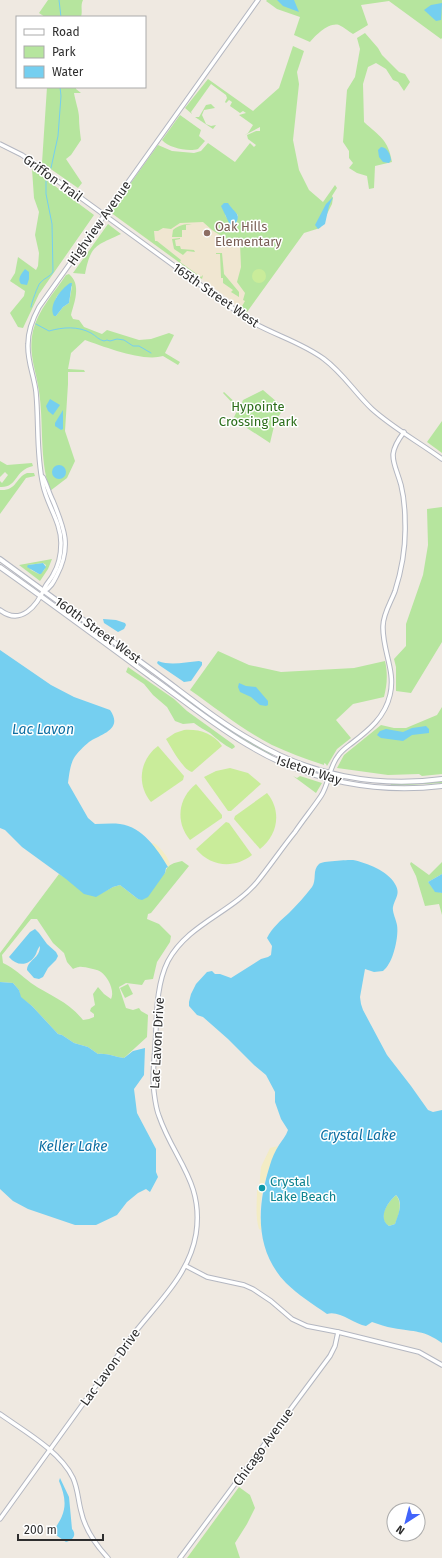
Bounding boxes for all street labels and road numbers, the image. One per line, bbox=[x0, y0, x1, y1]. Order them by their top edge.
street label: Griffon Trail bbox=[20, 151, 86, 205]
street label: Highview Avenue bbox=[64, 178, 134, 268]
street label: 165th Street West bbox=[170, 260, 262, 331]
street label: 160th Street West bbox=[52, 594, 144, 666]
street label: Isleton Way bbox=[275, 752, 344, 788]
street label: Lac Lavon Drive bbox=[147, 997, 167, 1089]
street label: Lac Lavon Drive bbox=[77, 1325, 143, 1409]
street label: Chicago Avenue bbox=[230, 1405, 296, 1489]

